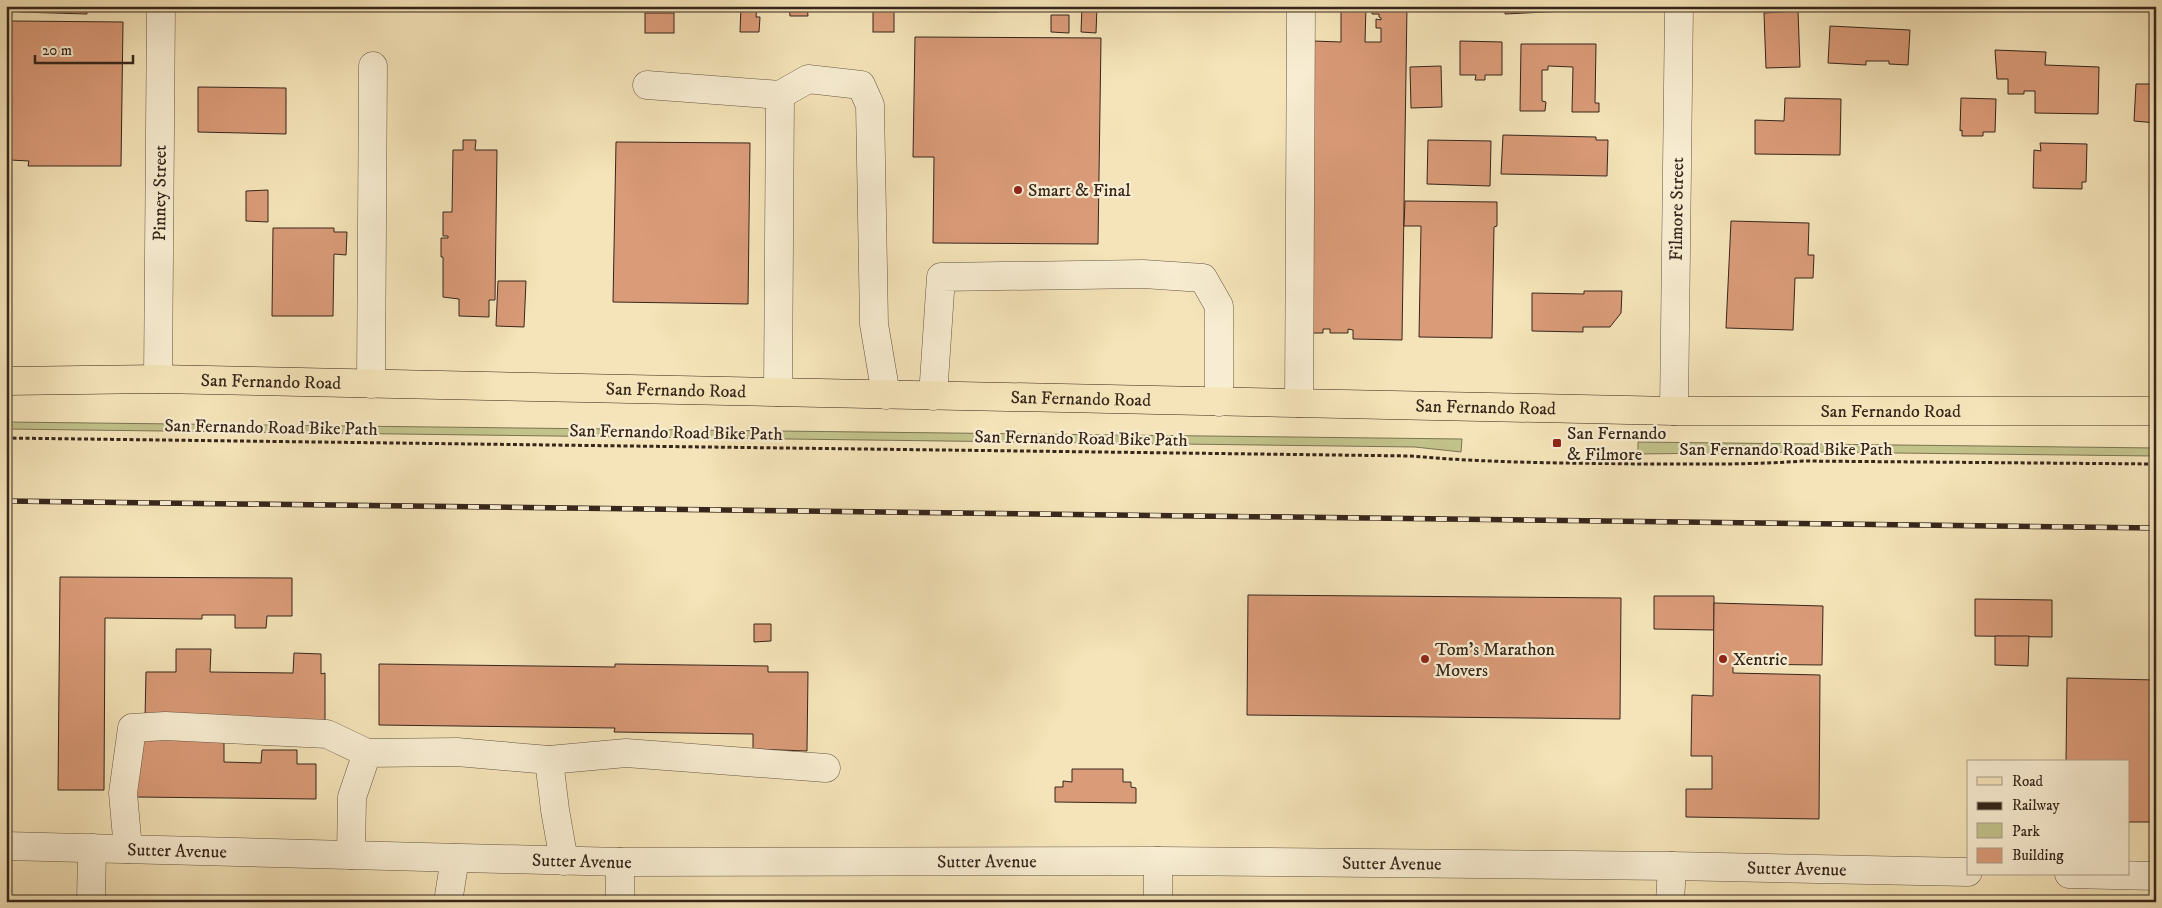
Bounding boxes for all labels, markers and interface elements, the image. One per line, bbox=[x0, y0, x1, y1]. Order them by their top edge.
scale bar bbox=[35, 32, 132, 64]
text: 20 m bbox=[42, 41, 72, 60]
street label: Pinney Street bbox=[149, 145, 172, 241]
street label: Filmore Street bbox=[1666, 157, 1689, 261]
place label: Smart & Final bbox=[1028, 180, 1131, 202]
marker: Smart & Final bbox=[1012, 184, 1024, 196]
street label: San Fernando Road bbox=[200, 370, 341, 395]
street label: San Fernando Road bbox=[605, 378, 746, 403]
street label: San Fernando Road bbox=[1010, 387, 1151, 412]
street label: San Fernando Road bbox=[1415, 396, 1556, 421]
street label: San Fernando Road bbox=[1820, 401, 1961, 423]
street label: San Fernando Road Bike Path bbox=[164, 415, 378, 441]
street label: San Fernando Road Bike Path bbox=[569, 420, 783, 446]
place label: San Fernando & Filmore bbox=[1567, 423, 1666, 466]
street label: San Fernando Road Bike Path bbox=[974, 426, 1188, 452]
marker: San Fernando & Filmore bbox=[1551, 437, 1563, 449]
street label: San Fernando Road Bike Path bbox=[1679, 439, 1893, 461]
place label: Tom's Marathon Movers bbox=[1435, 639, 1555, 682]
place label: Xentric bbox=[1733, 649, 1788, 671]
marker: Tom's Marathon Movers bbox=[1419, 653, 1431, 665]
marker: Xentric bbox=[1717, 653, 1729, 665]
legend bbox=[1967, 760, 2130, 876]
text: Road bbox=[2012, 772, 2044, 791]
text: Railway bbox=[2012, 796, 2060, 815]
text: Park bbox=[2012, 822, 2041, 841]
street label: Sutter Avenue bbox=[127, 839, 227, 864]
text: Building bbox=[2012, 846, 2064, 865]
street label: Sutter Avenue bbox=[532, 850, 632, 874]
street label: Sutter Avenue bbox=[937, 851, 1037, 873]
street label: Sutter Avenue bbox=[1342, 853, 1442, 876]
street label: Sutter Avenue bbox=[1747, 858, 1847, 882]

